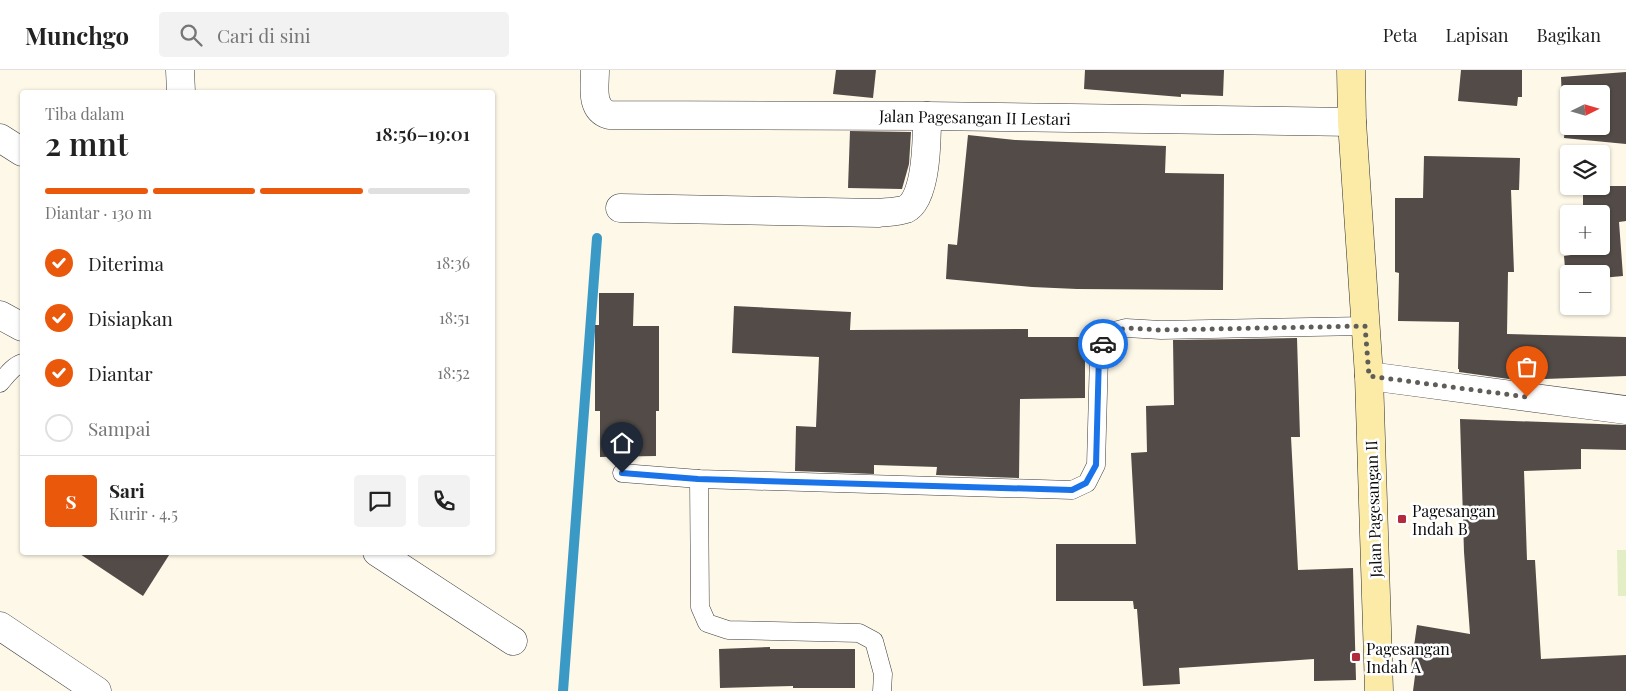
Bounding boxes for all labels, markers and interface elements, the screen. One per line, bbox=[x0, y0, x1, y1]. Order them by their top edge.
search box bbox=[159, 12, 509, 57]
text: Munchgo bbox=[25, 19, 129, 51]
icon: search bbox=[177, 21, 205, 49]
text: Cari di sini bbox=[217, 22, 311, 48]
text: Peta bbox=[1383, 23, 1418, 47]
text: Lapisan bbox=[1446, 23, 1509, 47]
text: Bagikan bbox=[1537, 23, 1601, 47]
north arrow bbox=[1560, 85, 1610, 135]
map controls bbox=[1560, 85, 1610, 315]
text: Tiba dalam bbox=[45, 103, 124, 124]
street label: Jalan Pagesangan II Lestari bbox=[878, 105, 1071, 129]
text: 18:56–19:01 bbox=[375, 120, 470, 146]
text: 2 mnt bbox=[45, 121, 128, 164]
button: layers bbox=[1560, 145, 1610, 195]
text: Diantar · 130 m bbox=[45, 202, 152, 223]
button: + bbox=[1560, 205, 1610, 255]
icon: check bbox=[45, 249, 73, 277]
text: Diterima bbox=[88, 250, 164, 276]
text: 18:36 bbox=[436, 252, 470, 273]
button: − bbox=[1560, 265, 1610, 315]
icon: check bbox=[45, 304, 73, 332]
text: Disiapkan bbox=[88, 305, 173, 331]
text: 18:51 bbox=[439, 307, 470, 328]
courier bbox=[1078, 319, 1128, 369]
icon: car bbox=[1089, 330, 1117, 358]
pin bbox=[1506, 346, 1548, 397]
icon: bag bbox=[1513, 353, 1541, 381]
icon: check bbox=[45, 359, 73, 387]
text: Diantar bbox=[88, 360, 153, 386]
text: 18:52 bbox=[437, 362, 470, 383]
text: Sampai bbox=[88, 415, 151, 441]
pin bbox=[601, 422, 643, 473]
icon: home bbox=[608, 429, 636, 457]
street label: Jalan Pagesangan II bbox=[1360, 440, 1386, 579]
button: chat bbox=[354, 475, 406, 527]
button: phone bbox=[418, 475, 470, 527]
text: Sari bbox=[109, 477, 145, 503]
text: S bbox=[65, 488, 77, 514]
place label: Pagesangan Indah B bbox=[1412, 500, 1496, 539]
text: Kurir · 4.5 bbox=[109, 503, 178, 524]
marker: Pagesangan Indah B bbox=[1396, 513, 1408, 525]
place label: Pagesangan Indah A bbox=[1366, 638, 1450, 677]
marker: Pagesangan Indah A bbox=[1350, 651, 1362, 663]

